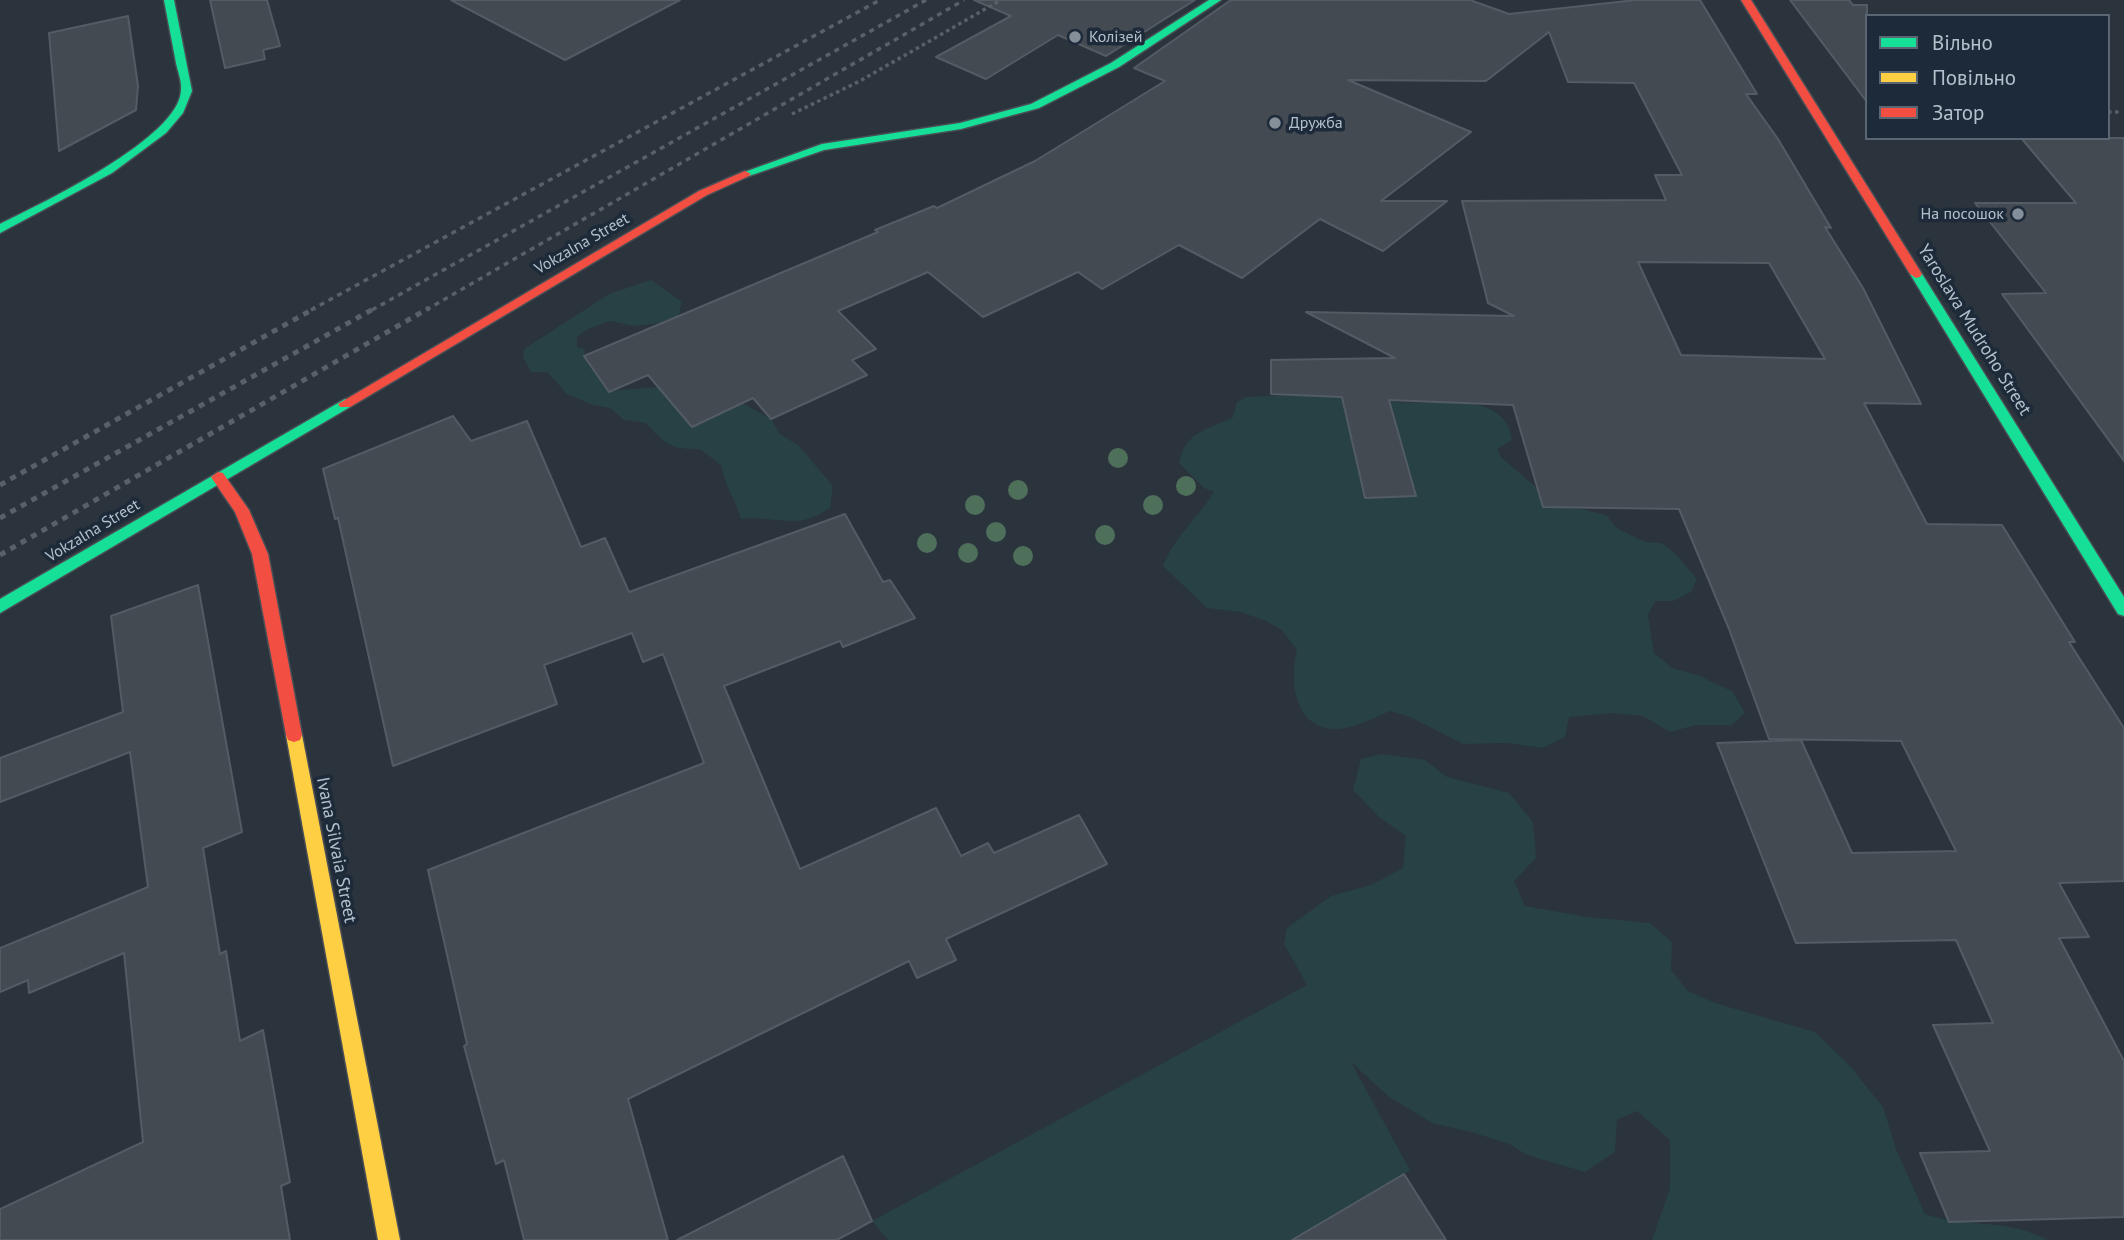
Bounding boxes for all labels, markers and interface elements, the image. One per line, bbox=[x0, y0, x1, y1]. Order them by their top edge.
legend bbox=[1865, 14, 2110, 140]
place label: Колізей bbox=[1089, 27, 1142, 47]
marker: Колізей bbox=[1067, 29, 1083, 45]
text: Вільно bbox=[1932, 29, 1993, 56]
text: Повільно bbox=[1932, 64, 2016, 91]
text: Затор bbox=[1932, 99, 1984, 126]
place label: Дружба bbox=[1289, 113, 1343, 133]
marker: Дружба bbox=[1267, 115, 1283, 131]
place label: На посошок bbox=[1920, 204, 2004, 224]
marker: На посошок bbox=[2010, 206, 2026, 222]
street label: Vokzalna Street bbox=[531, 209, 633, 279]
street label: Yaroslava Mudroho Street bbox=[1913, 241, 2035, 419]
street label: Vokzalna Street bbox=[43, 495, 143, 567]
street label: Ivana Silvaia Street bbox=[311, 775, 361, 925]

